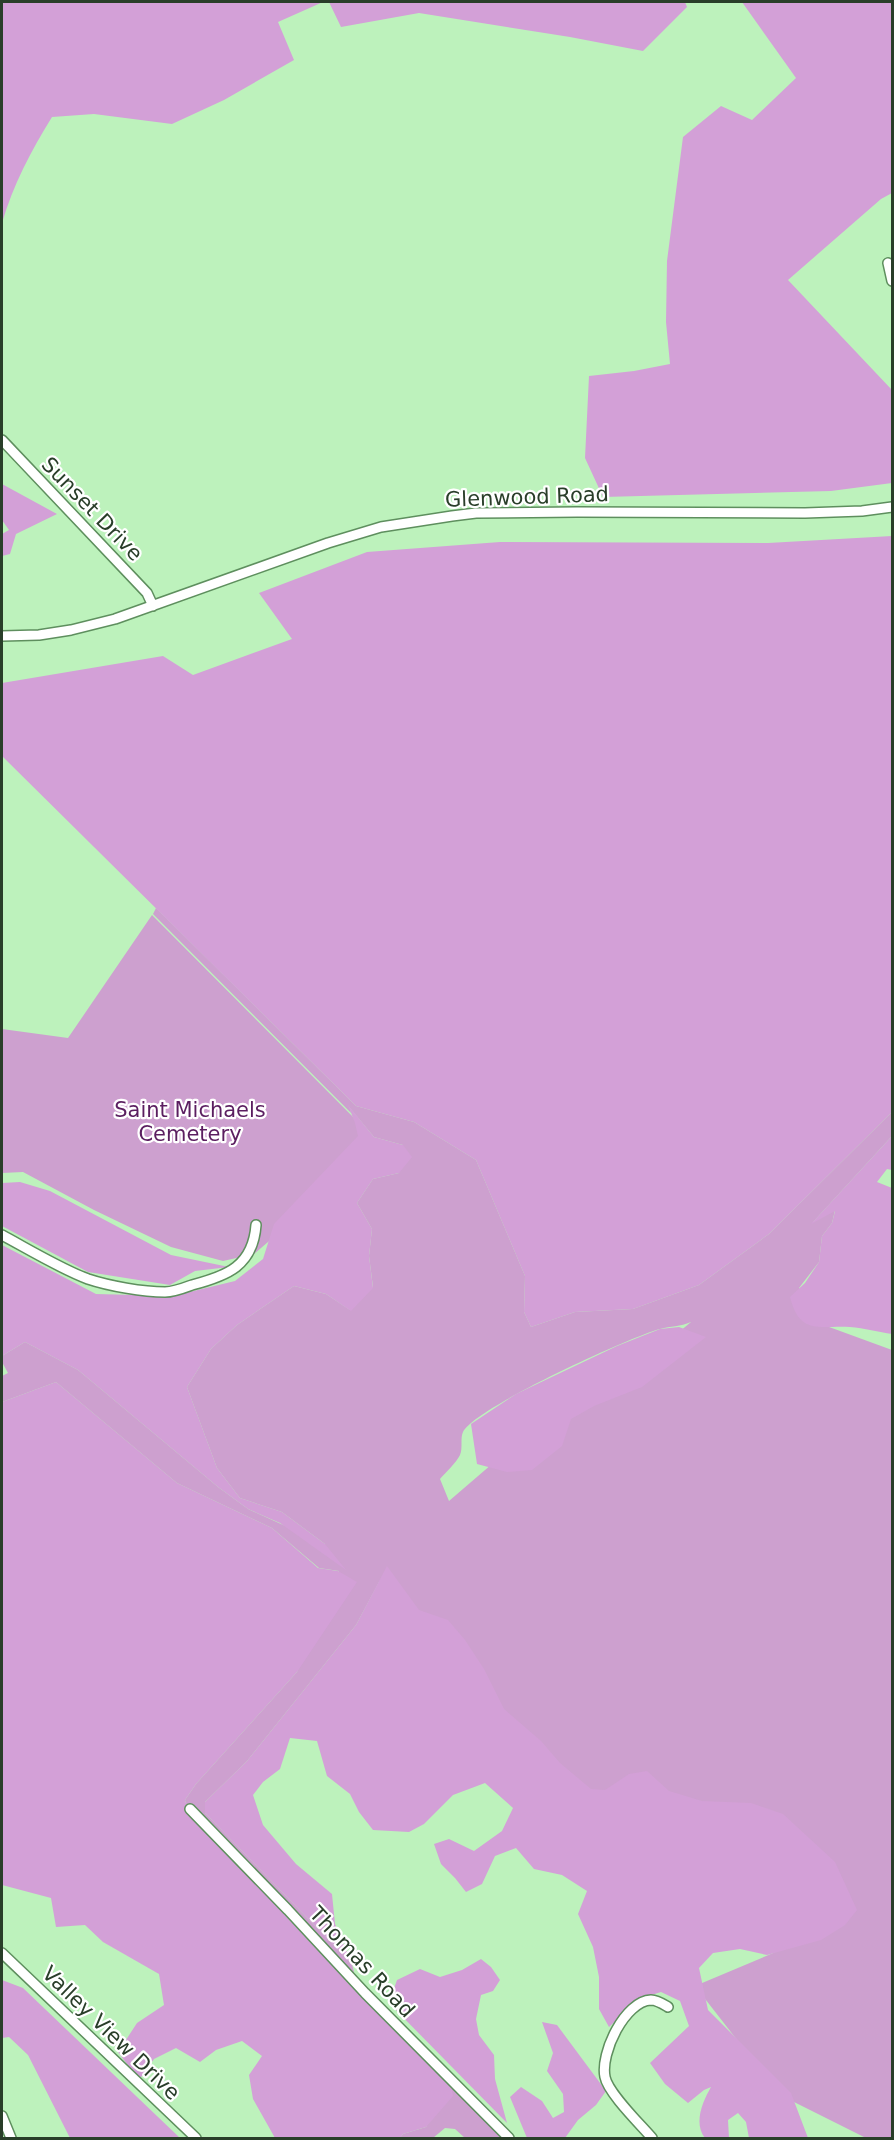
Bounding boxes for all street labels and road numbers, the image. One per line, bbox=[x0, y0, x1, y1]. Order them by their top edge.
street label: Sunset Drive bbox=[37, 452, 147, 566]
street label: Glenwood Road bbox=[445, 482, 609, 512]
street label: Thomas Road bbox=[304, 1901, 419, 2022]
street label: Valley View Drive bbox=[37, 1961, 185, 2105]

